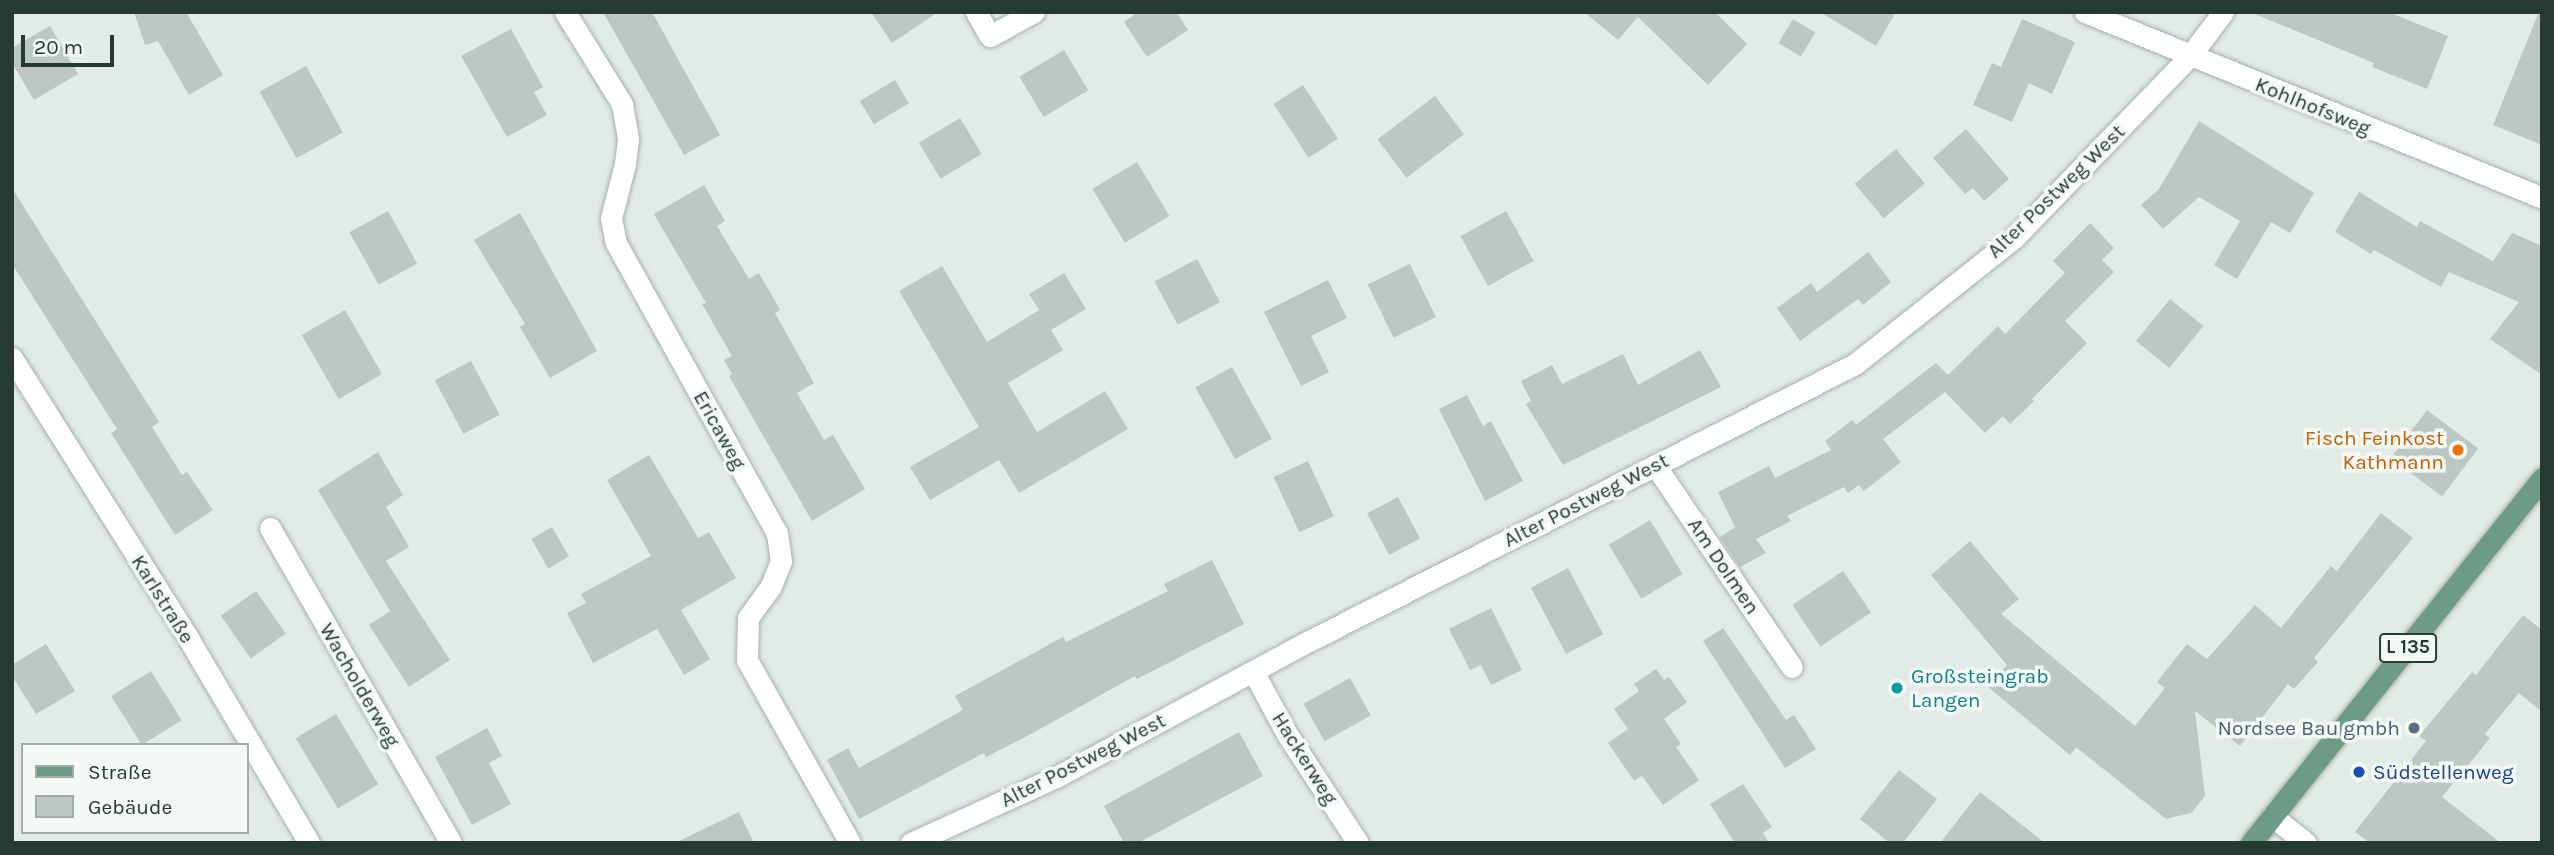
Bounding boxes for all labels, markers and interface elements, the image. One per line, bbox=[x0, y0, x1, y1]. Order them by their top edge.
scale bar bbox=[24, 21, 117, 65]
text: 20 m bbox=[34, 35, 83, 59]
street label: Kohlhofsweg bbox=[2251, 71, 2375, 141]
street label: Alter Postweg West bbox=[1982, 119, 2130, 263]
street label: Ericaweg bbox=[688, 386, 752, 474]
place label: Fisch Feinkost Kathmann bbox=[2305, 425, 2444, 475]
marker: Fisch Feinkost Kathmann bbox=[2450, 442, 2466, 458]
street label: Alter Postweg West bbox=[1499, 447, 1673, 553]
street label: Am Dolmen bbox=[1683, 513, 1765, 619]
street label: Karlstraße bbox=[126, 550, 200, 648]
street label: Wacholderweg bbox=[314, 618, 406, 752]
road number: L 135 bbox=[2378, 632, 2438, 664]
place label: Großsteingrab Langen bbox=[1911, 663, 2049, 713]
marker: Großsteingrab Langen bbox=[1889, 680, 1905, 696]
street label: Alter Postweg West bbox=[996, 707, 1170, 813]
street label: Hackerweg bbox=[1267, 707, 1343, 809]
place label: Nordsee Bau gmbh bbox=[2218, 715, 2400, 741]
marker: Nordsee Bau gmbh bbox=[2406, 720, 2422, 736]
legend bbox=[21, 743, 248, 834]
place label: Südstellenweg bbox=[2373, 759, 2514, 785]
text: Straße bbox=[88, 760, 151, 784]
marker: Südstellenweg bbox=[2351, 764, 2367, 780]
text: Gebäude bbox=[88, 795, 172, 819]

